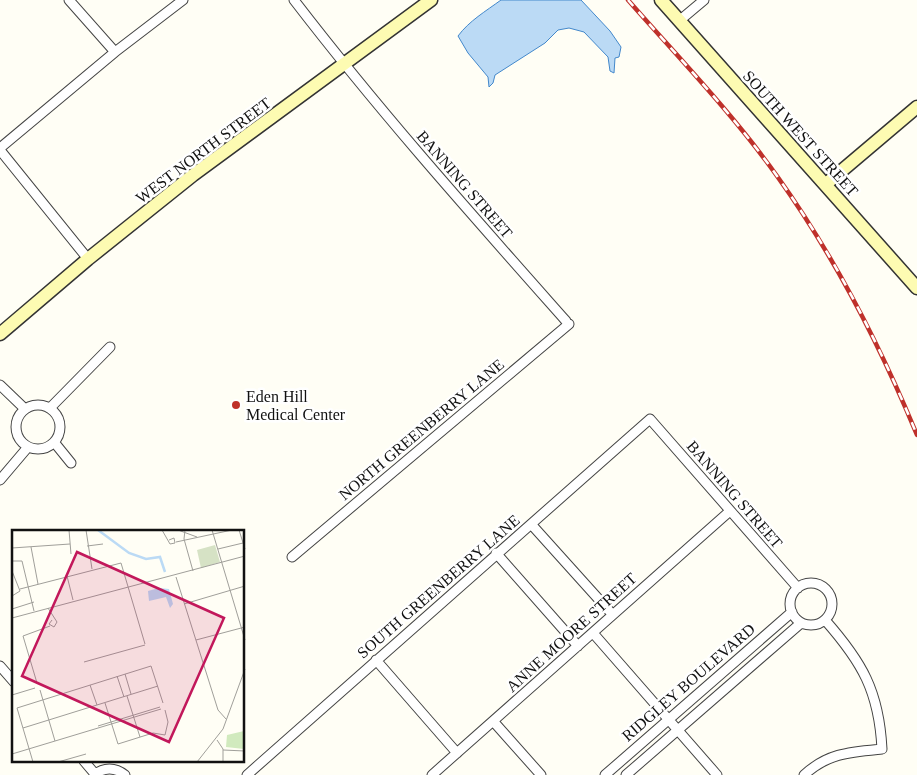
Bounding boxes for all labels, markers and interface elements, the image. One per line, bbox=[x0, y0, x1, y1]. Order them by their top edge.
street label: SOUTH WEST STREET bbox=[740, 67, 862, 200]
street label: WEST NORTH STREET bbox=[133, 94, 274, 207]
street label: BANNING STREET bbox=[413, 127, 516, 242]
street label: NORTH GREENBERRY LANE bbox=[335, 355, 507, 503]
place label: Eden Hill Medical Center bbox=[246, 388, 346, 423]
marker: Eden Hill Medical Center bbox=[230, 399, 242, 411]
street label: BANNING STREET bbox=[683, 437, 786, 552]
street label: SOUTH GREENBERRY LANE bbox=[354, 511, 523, 661]
inset map bbox=[12, 530, 245, 762]
street label: ANNE MOORE STREET bbox=[503, 569, 640, 695]
street label: RIDGLEY BOULEVARD bbox=[619, 620, 758, 745]

